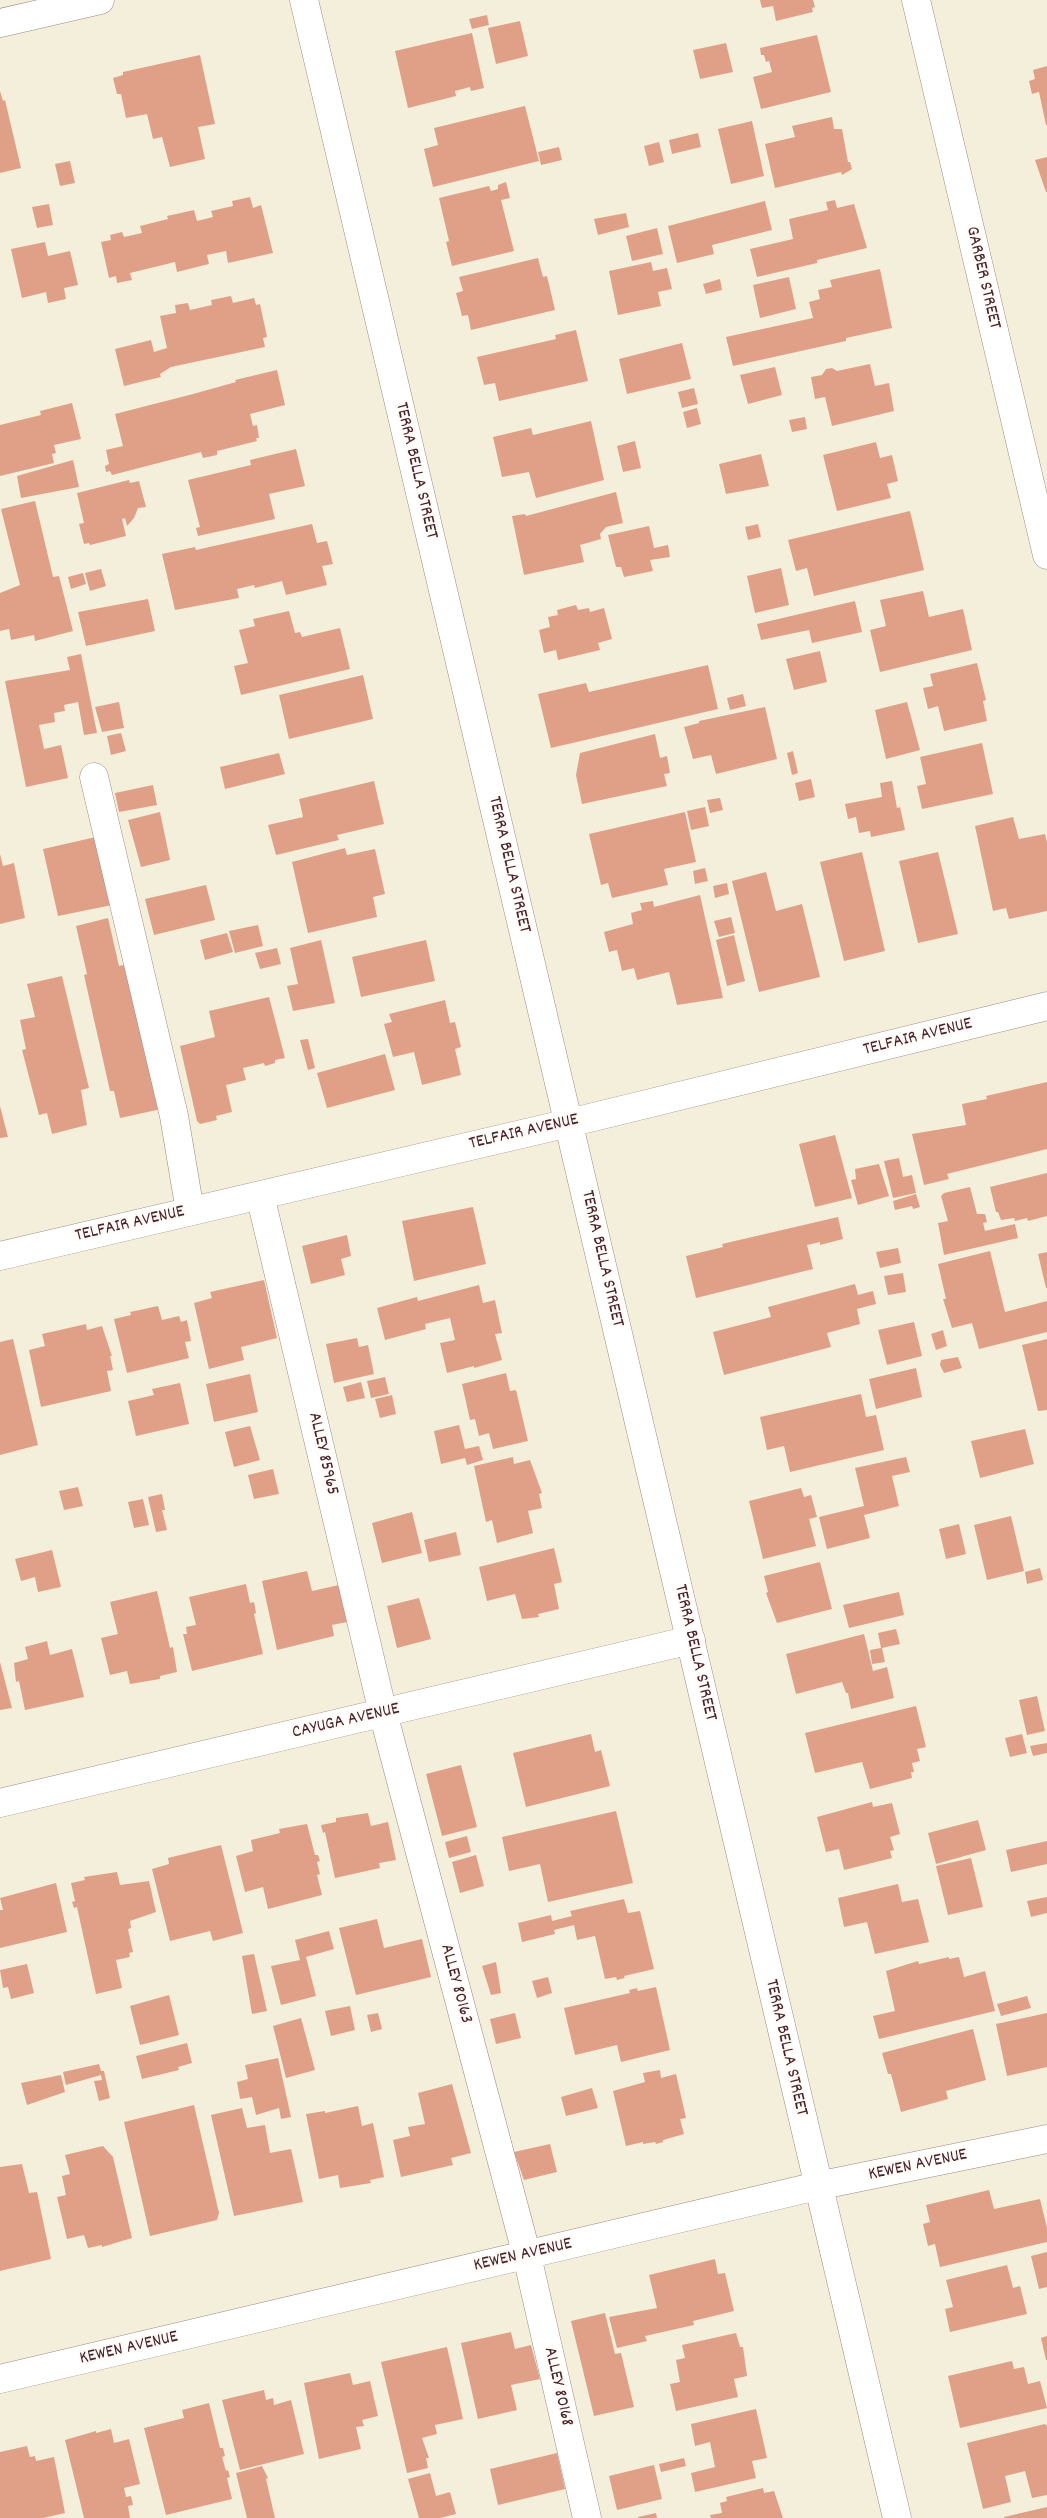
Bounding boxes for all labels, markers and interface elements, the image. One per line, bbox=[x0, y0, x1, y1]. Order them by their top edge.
street label: GARBER STREET bbox=[960, 225, 1004, 331]
street label: TERRA BELLA STREET bbox=[389, 401, 441, 541]
street label: TERRA BELLA STREET bbox=[482, 795, 534, 935]
street label: TELFAIR AVENUE bbox=[861, 1014, 975, 1062]
street label: TELFAIR AVENUE bbox=[467, 1110, 581, 1156]
street label: TERRA BELLA STREET bbox=[575, 1189, 627, 1329]
street label: TELFAIR AVENUE bbox=[73, 1202, 187, 1248]
street label: ALLEY 85965 bbox=[302, 1410, 342, 1498]
street label: TERRA BELLA STREET bbox=[668, 1583, 720, 1723]
street label: CAYUGA AVENUE bbox=[290, 1699, 402, 1745]
street label: ALLEY 80163 bbox=[434, 1942, 476, 2026]
street label: TERRA BELLA STREET bbox=[759, 1978, 811, 2118]
street label: KEWEN AVENUE bbox=[867, 2145, 969, 2187]
street label: KEWEN AVENUE bbox=[472, 2234, 574, 2278]
street label: KEWEN AVENUE bbox=[78, 2327, 180, 2371]
street label: ALLEY 80168 bbox=[537, 2345, 577, 2429]

